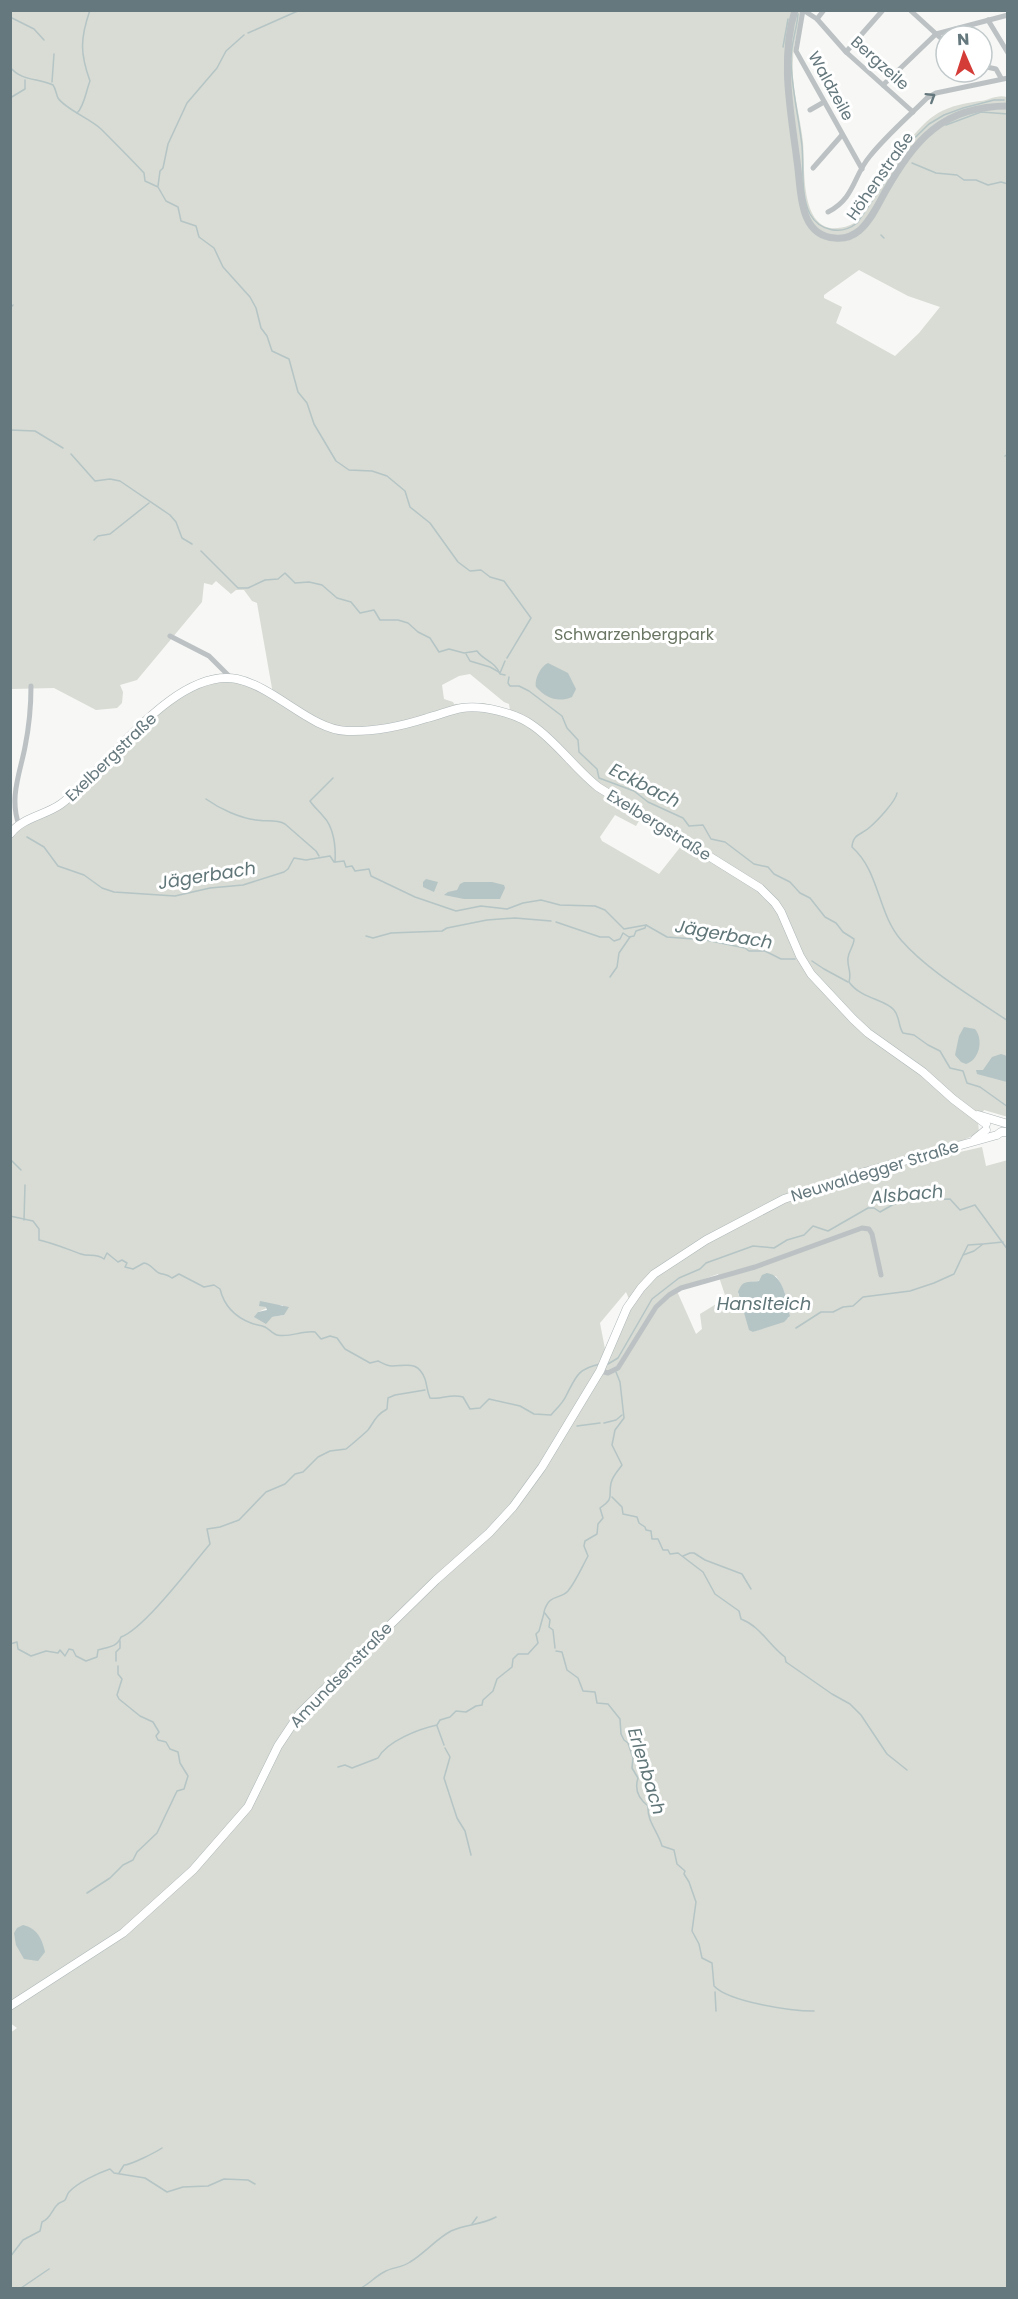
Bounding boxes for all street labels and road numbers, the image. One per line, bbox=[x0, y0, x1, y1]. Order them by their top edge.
street label: Bergzeile bbox=[846, 31, 914, 96]
street label: Waldzeile bbox=[802, 47, 860, 125]
street label: Höhenstraße bbox=[841, 127, 919, 225]
street label: Exelbergstraße bbox=[60, 707, 162, 807]
street label: Exelbergstraße bbox=[602, 784, 716, 866]
street label: Neuwaldegger Straße bbox=[788, 1134, 962, 1208]
street label: Amundsenstraße bbox=[284, 1617, 398, 1733]

